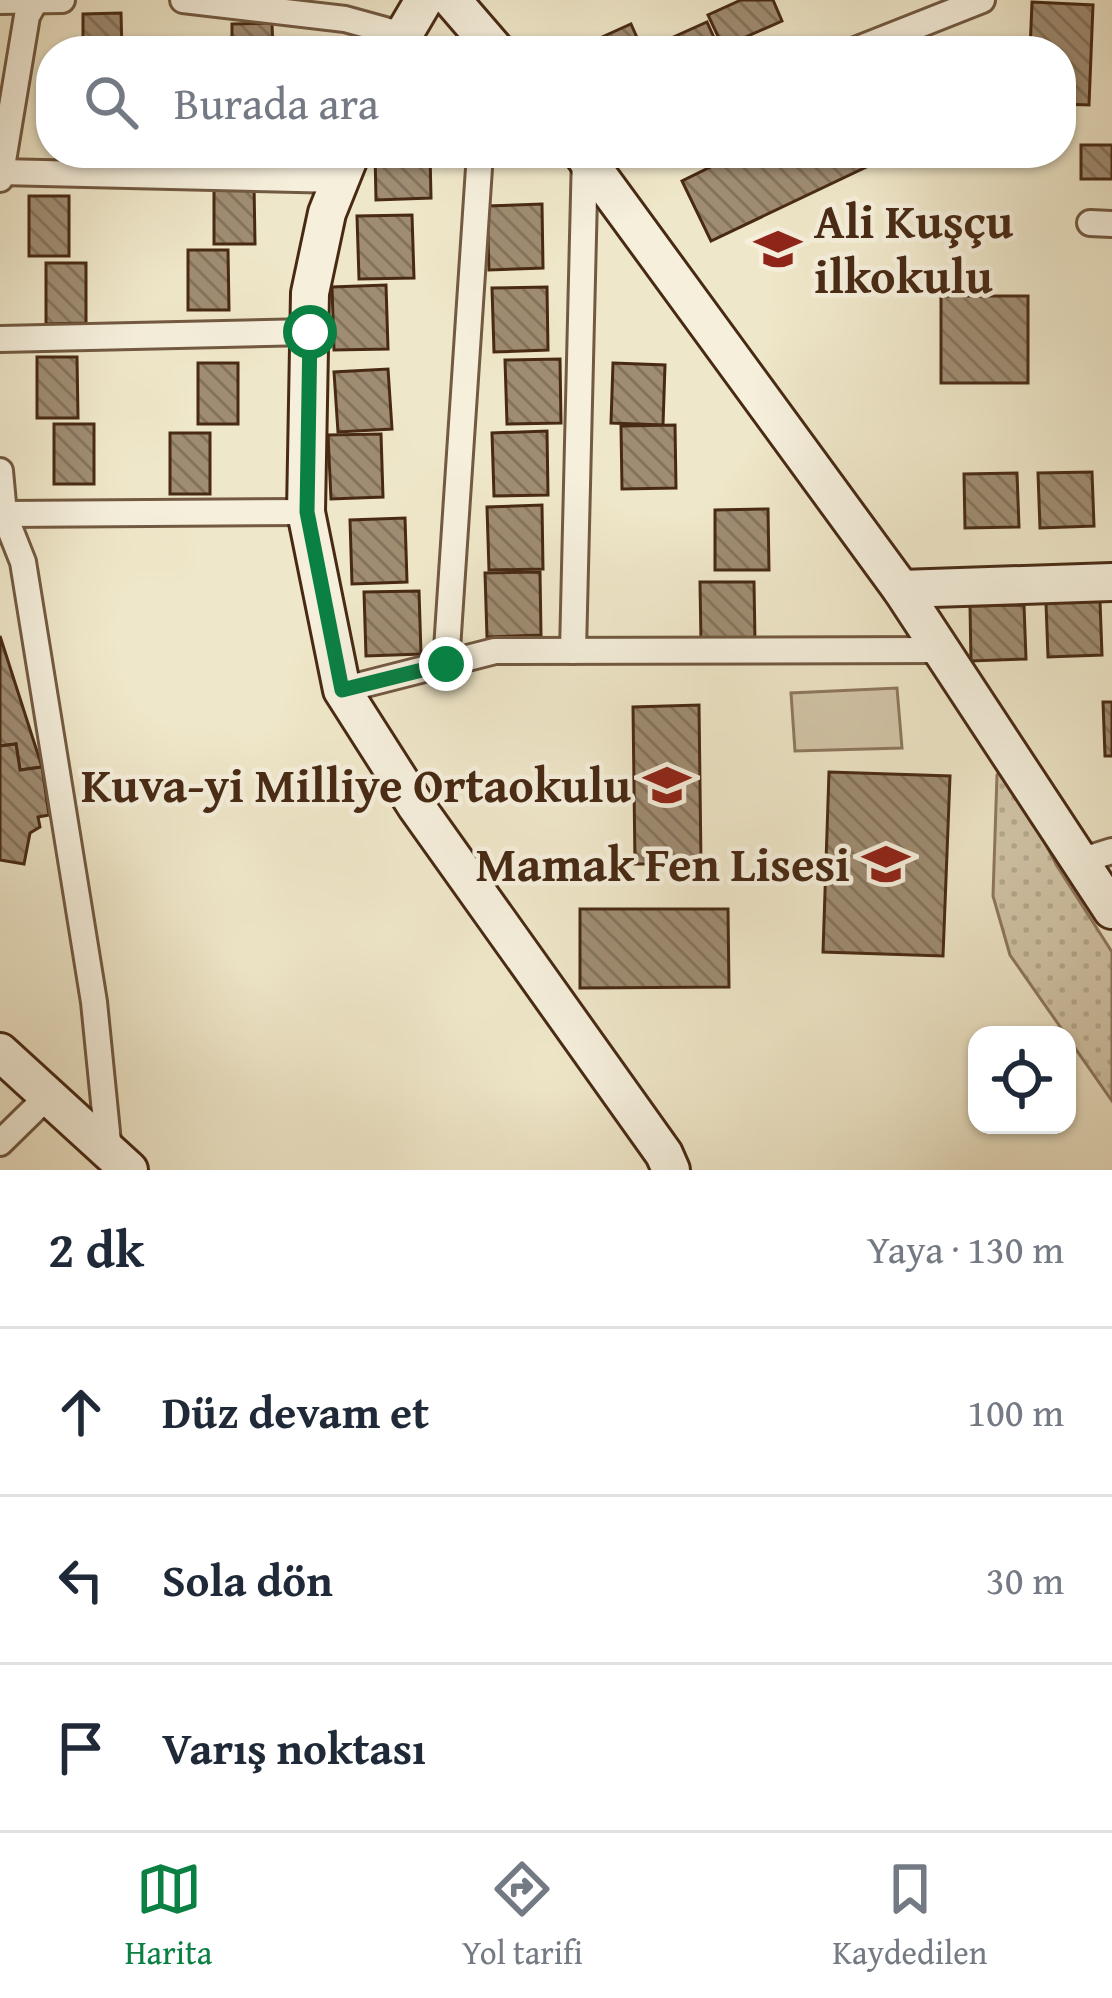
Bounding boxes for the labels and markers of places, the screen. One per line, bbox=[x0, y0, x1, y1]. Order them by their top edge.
place label: Ali Kuşçu ilkokulu bbox=[814, 185, 1014, 311]
school or university icon: Ali Kuşçu ilkokulu bbox=[753, 224, 803, 274]
place label: Kuva-yi Milliye Ortaokulu bbox=[81, 749, 631, 820]
school or university icon: Kuva-yi Milliye Ortaokulu bbox=[642, 760, 692, 810]
place label: Mamak Fen Lisesi bbox=[476, 828, 850, 899]
school or university icon: Mamak Fen Lisesi bbox=[861, 839, 911, 889]

